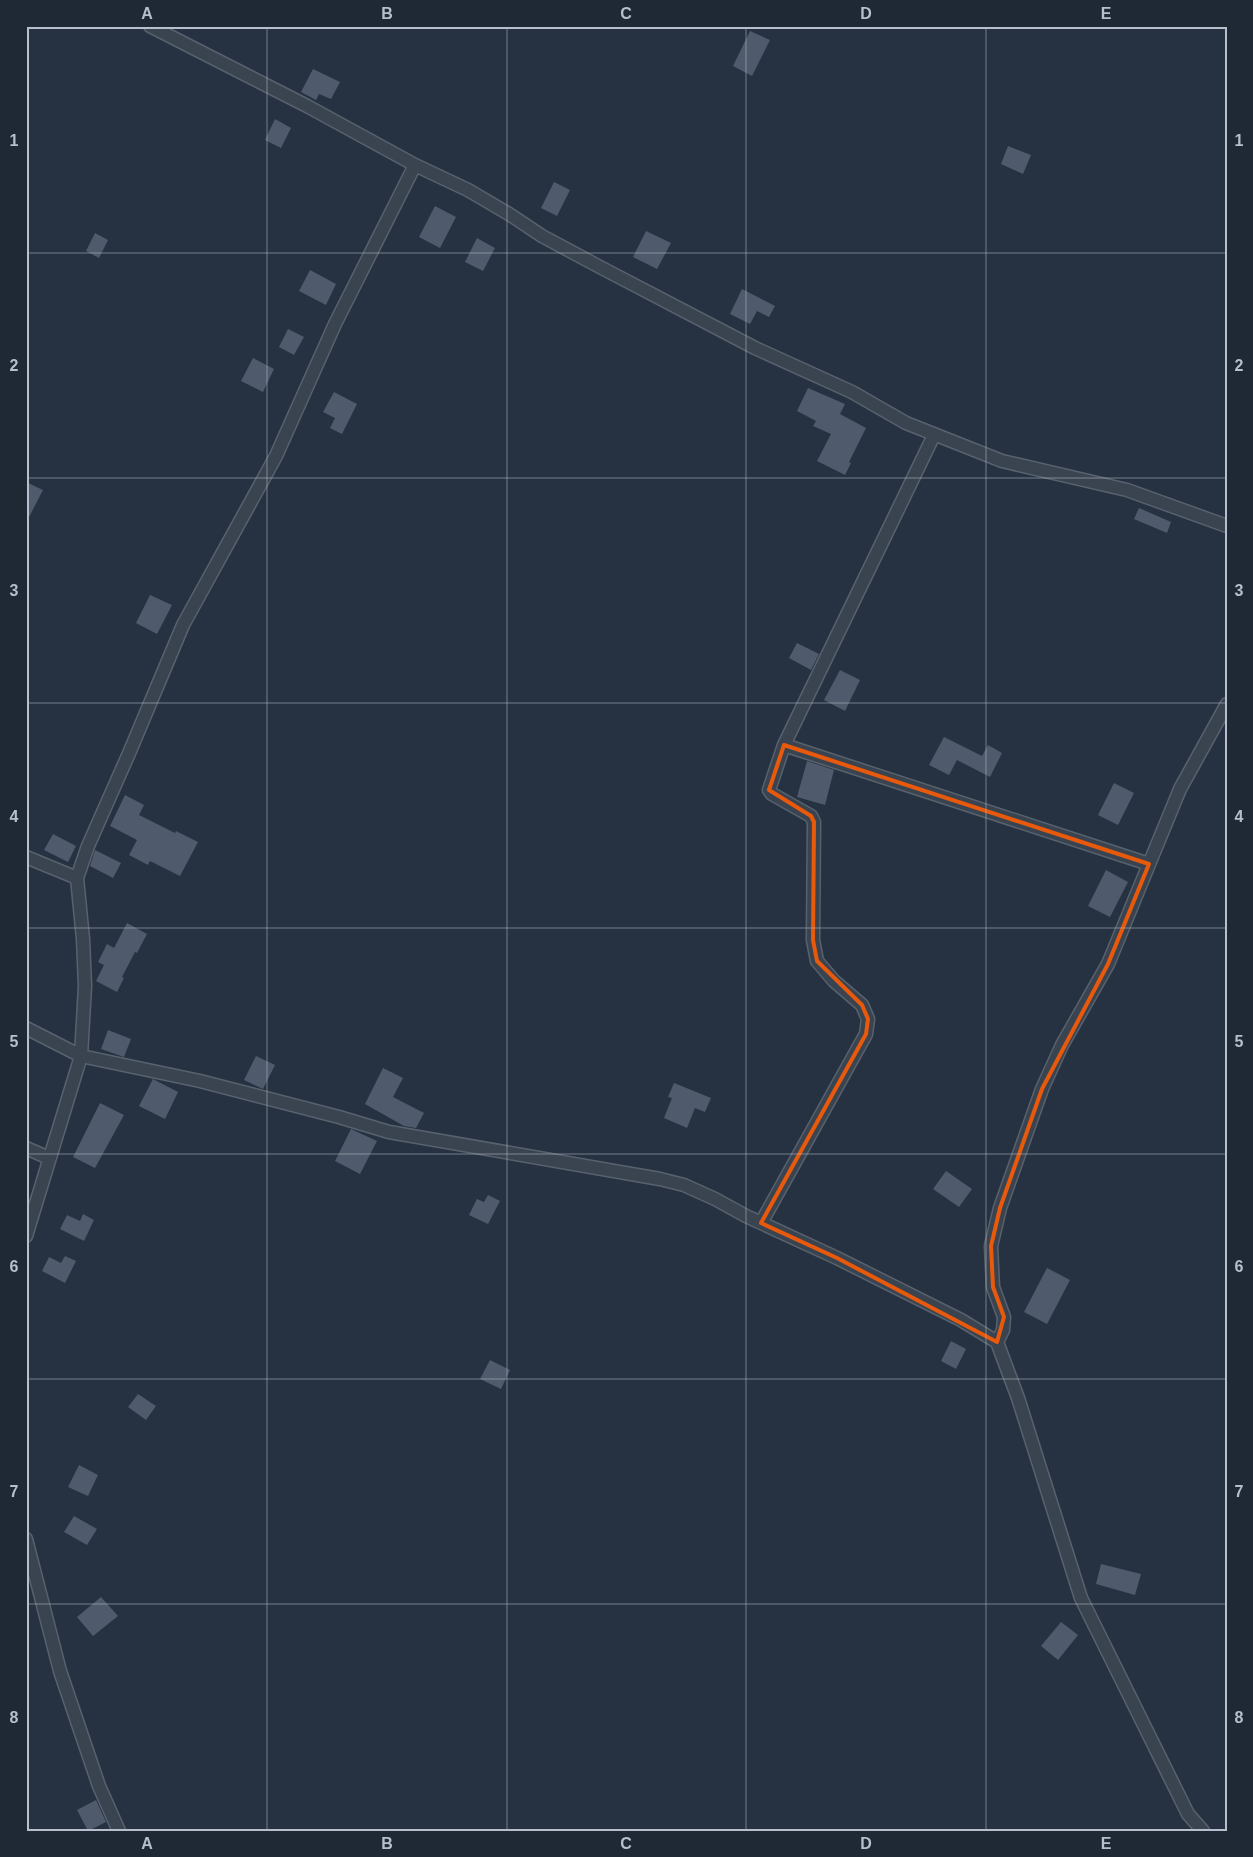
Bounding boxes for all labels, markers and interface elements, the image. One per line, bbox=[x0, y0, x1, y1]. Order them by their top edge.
text: A bbox=[141, 5, 153, 22]
text: B bbox=[381, 5, 393, 22]
text: C bbox=[620, 5, 632, 22]
text: D bbox=[860, 5, 872, 22]
text: E bbox=[1101, 5, 1112, 22]
text: 1 bbox=[10, 132, 19, 149]
text: 1 bbox=[1235, 132, 1244, 149]
text: 2 bbox=[10, 357, 19, 374]
text: 2 bbox=[1235, 357, 1244, 374]
text: 3 bbox=[10, 582, 19, 599]
text: 3 bbox=[1235, 582, 1244, 599]
text: 4 bbox=[10, 808, 19, 825]
text: 4 bbox=[1235, 808, 1244, 825]
text: 5 bbox=[10, 1033, 19, 1050]
text: 5 bbox=[1235, 1033, 1244, 1050]
text: 6 bbox=[10, 1258, 19, 1275]
text: 6 bbox=[1235, 1258, 1244, 1275]
text: 7 bbox=[10, 1483, 19, 1500]
text: 7 bbox=[1235, 1483, 1244, 1500]
text: 8 bbox=[10, 1709, 19, 1726]
text: 8 bbox=[1235, 1709, 1244, 1726]
text: A bbox=[141, 1835, 153, 1852]
text: B bbox=[381, 1835, 393, 1852]
text: C bbox=[620, 1835, 632, 1852]
text: D bbox=[860, 1835, 872, 1852]
text: E bbox=[1101, 1835, 1112, 1852]

